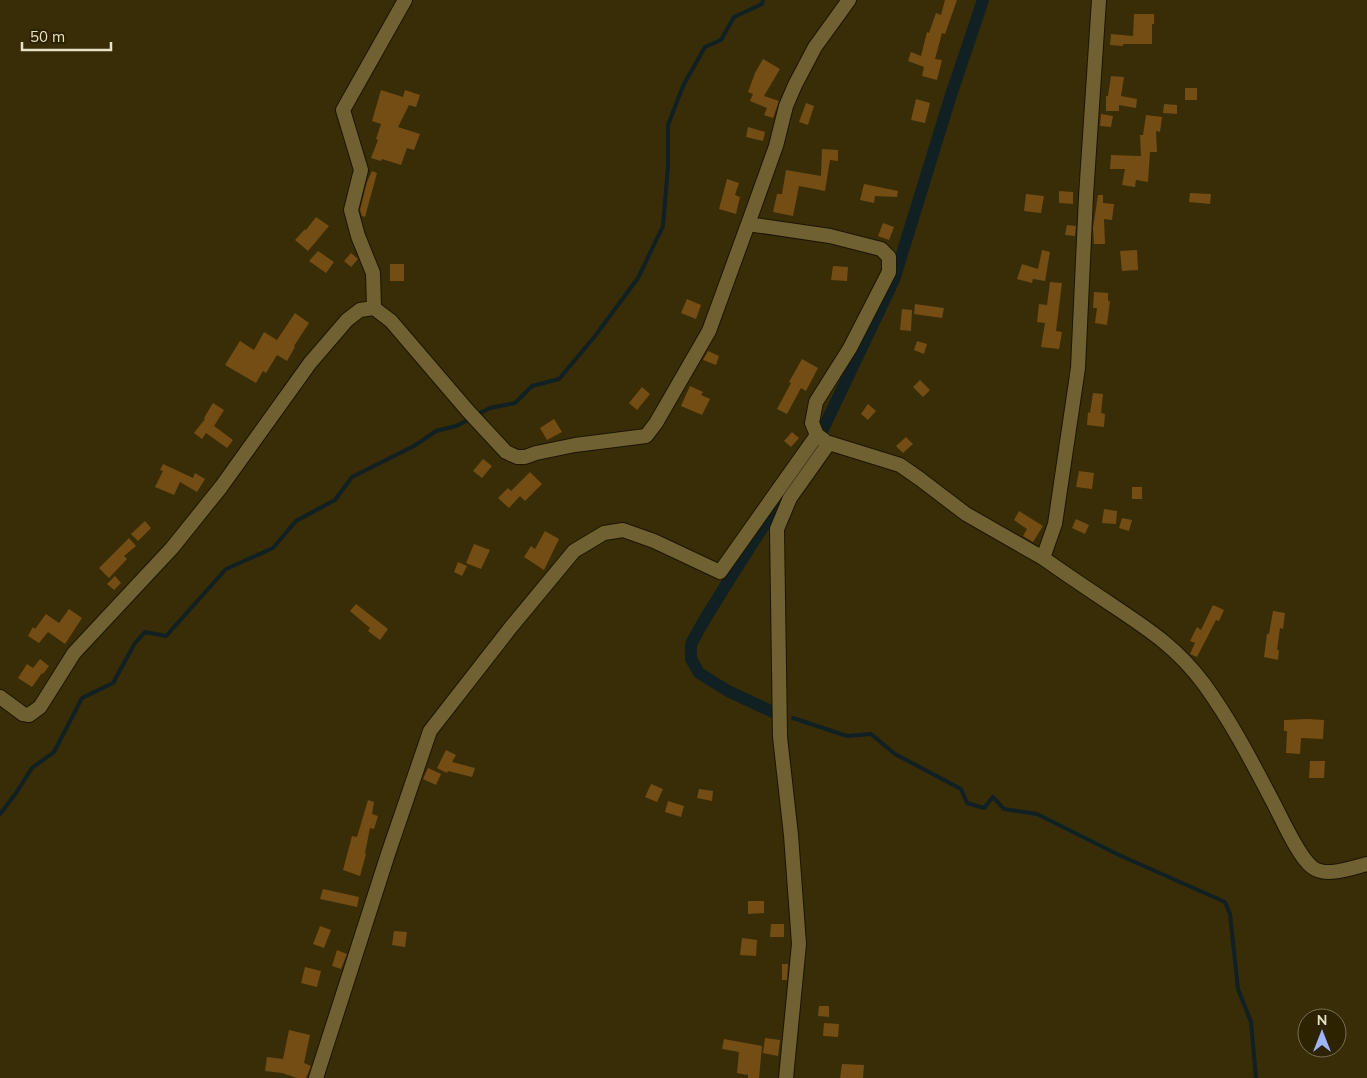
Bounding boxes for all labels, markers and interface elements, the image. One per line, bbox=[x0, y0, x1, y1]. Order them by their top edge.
scale bar bbox=[22, 20, 111, 52]
text: 50 m bbox=[30, 27, 65, 46]
north arrow bbox=[1297, 1008, 1347, 1058]
text: N bbox=[1317, 1011, 1327, 1029]

